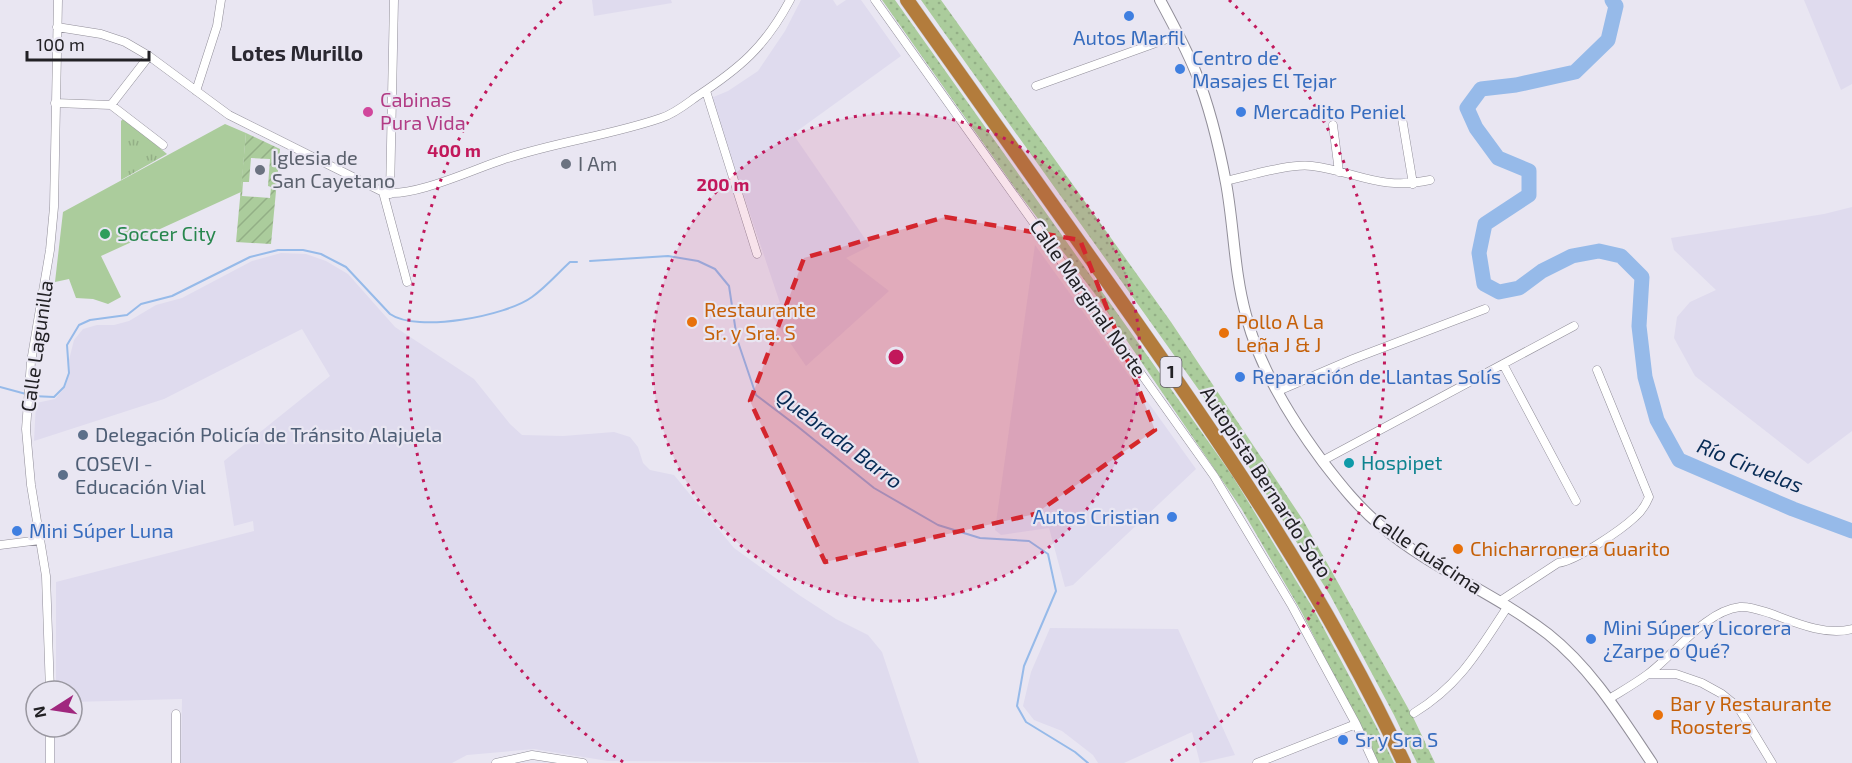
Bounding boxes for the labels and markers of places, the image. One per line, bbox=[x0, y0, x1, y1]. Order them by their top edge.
marker: Autos Marfil bbox=[1122, 9, 1136, 23]
place label: Autos Marfil bbox=[1073, 25, 1185, 49]
place label: Centro de Masajes El Tejar bbox=[1192, 45, 1337, 92]
marker: Centro de Masajes El Tejar bbox=[1173, 62, 1187, 76]
place label: Cabinas Pura Vida bbox=[380, 87, 466, 134]
place label: Mercadito Peniel bbox=[1253, 99, 1405, 123]
marker: Cabinas Pura Vida bbox=[361, 105, 375, 119]
marker: Mercadito Peniel bbox=[1234, 105, 1248, 119]
place label: Iglesia de San Cayetano bbox=[272, 145, 395, 192]
place label: I Am bbox=[578, 151, 617, 175]
marker: I Am bbox=[559, 157, 573, 171]
marker: Iglesia de San Cayetano bbox=[253, 163, 267, 177]
place label: Soccer City bbox=[117, 221, 217, 245]
marker: Soccer City bbox=[98, 227, 112, 241]
place label: Restaurante Sr. y Sra. S bbox=[704, 297, 816, 344]
place label: Pollo A La Leña J & J bbox=[1236, 309, 1324, 356]
marker: Restaurante Sr. y Sra. S bbox=[685, 315, 699, 329]
marker: Pollo A La Leña J & J bbox=[1217, 326, 1231, 340]
centre of rings bbox=[886, 347, 906, 367]
place label: Reparación de Llantas Solís bbox=[1252, 364, 1501, 388]
marker: Reparación de Llantas Solís bbox=[1233, 370, 1247, 384]
place label: Delegación Policía de Tránsito Alajuela bbox=[95, 422, 442, 446]
marker: Delegación Policía de Tránsito Alajuela bbox=[76, 428, 90, 442]
place label: Hospipet bbox=[1361, 450, 1443, 474]
place label: COSEVI - Educación Vial bbox=[75, 451, 206, 498]
marker: Hospipet bbox=[1342, 456, 1356, 470]
marker: COSEVI - Educación Vial bbox=[56, 468, 70, 482]
place label: Autos Cristian bbox=[1033, 504, 1160, 528]
marker: Autos Cristian bbox=[1165, 510, 1179, 524]
place label: Mini Súper Luna bbox=[29, 518, 174, 542]
marker: Mini Súper Luna bbox=[10, 524, 24, 538]
place label: Chicharronera Guarito bbox=[1470, 536, 1670, 560]
marker: Chicharronera Guarito bbox=[1451, 542, 1465, 556]
place label: Mini Súper y Licorera ¿Zarpe o Qué? bbox=[1603, 615, 1791, 662]
marker: Mini Súper y Licorera ¿Zarpe o Qué? bbox=[1584, 632, 1598, 646]
place label: Bar y Restaurante Roosters bbox=[1670, 691, 1832, 738]
marker: Bar y Restaurante Roosters bbox=[1651, 708, 1665, 722]
place label: Sr y Sra S bbox=[1355, 727, 1438, 751]
marker: Sr y Sra S bbox=[1336, 733, 1350, 747]

